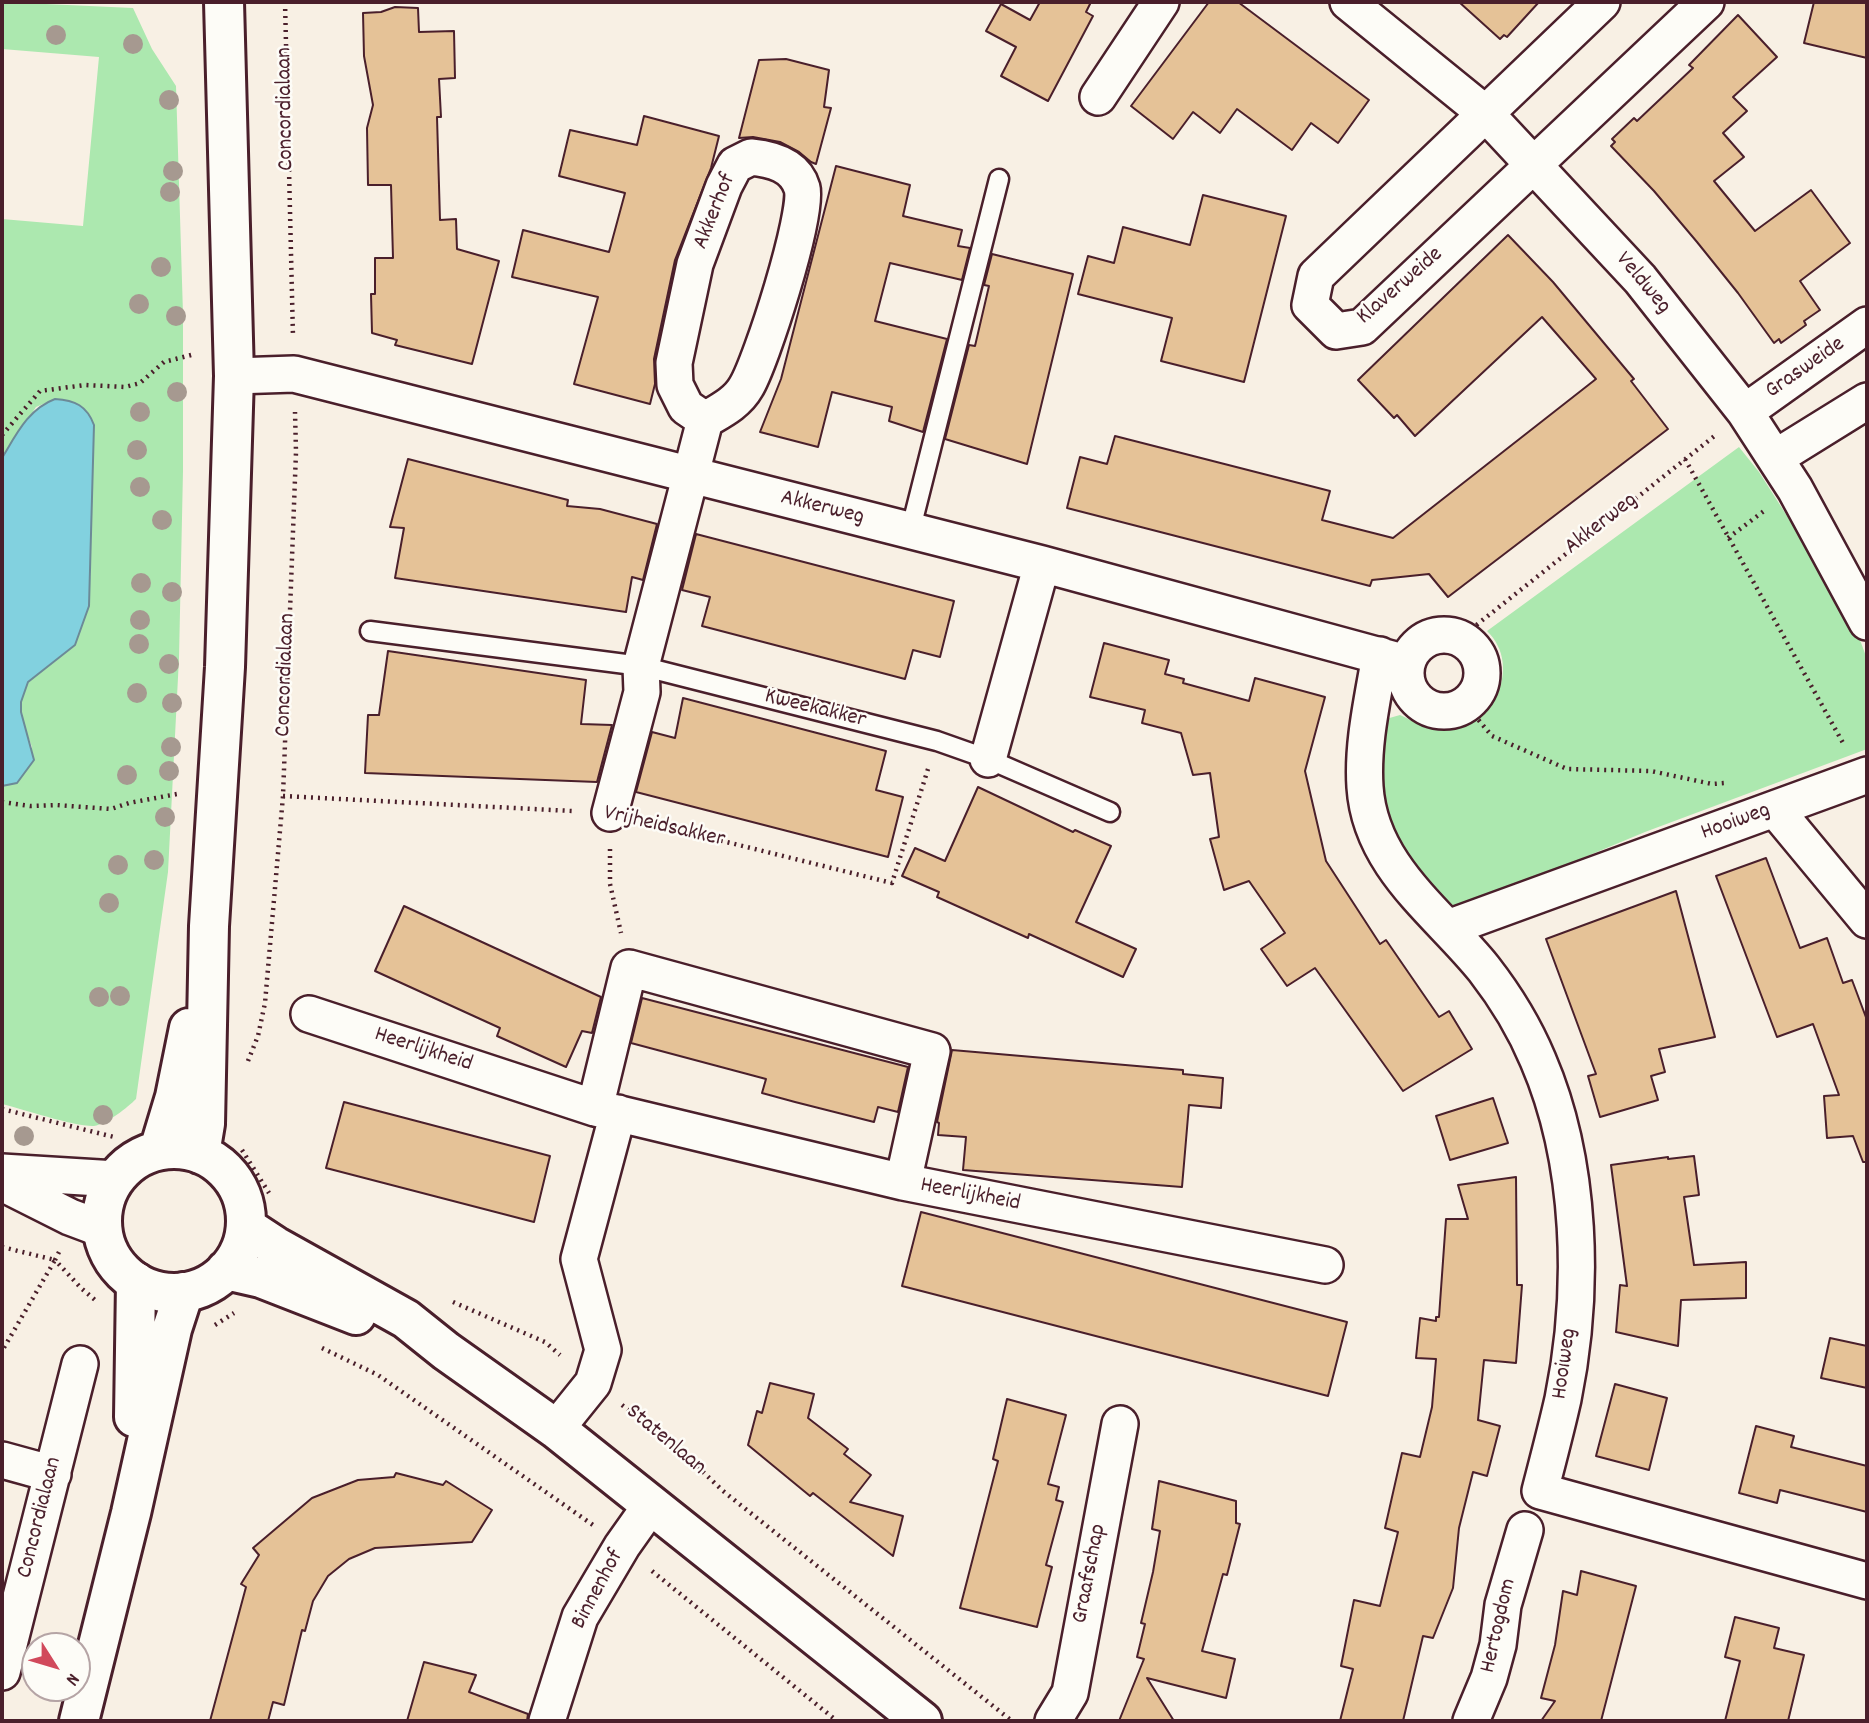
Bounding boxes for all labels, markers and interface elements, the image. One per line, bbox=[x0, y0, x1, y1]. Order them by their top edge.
street label: Concordialaan bbox=[272, 47, 302, 171]
street label: Akkerhof bbox=[688, 170, 744, 254]
street label: Klaverweide bbox=[1352, 242, 1450, 332]
street label: Veldweg bbox=[1608, 247, 1676, 321]
street label: Grasweide bbox=[1761, 332, 1851, 406]
street label: Akkerweg bbox=[777, 485, 867, 533]
street label: Akkerweg bbox=[1560, 488, 1644, 562]
street label: Concordialaan bbox=[271, 613, 303, 737]
street label: Kweekakker bbox=[761, 684, 869, 736]
street label: Hooiweg bbox=[1698, 798, 1774, 848]
street label: Vrijheidsakker bbox=[601, 801, 727, 855]
street label: Heerlijkheid bbox=[371, 1022, 475, 1080]
street label: Heerlijkheid bbox=[918, 1173, 1022, 1219]
street label: Hooiweg bbox=[1547, 1327, 1585, 1401]
street label: Statenlaan bbox=[619, 1399, 711, 1483]
street label: Concordialaan bbox=[13, 1455, 69, 1581]
street label: Graafschap bbox=[1068, 1522, 1114, 1626]
street label: Binnenhof bbox=[567, 1546, 631, 1634]
street label: Hertogdom bbox=[1476, 1576, 1524, 1676]
north arrow bbox=[21, 1632, 91, 1702]
text: N bbox=[58, 1667, 85, 1691]

